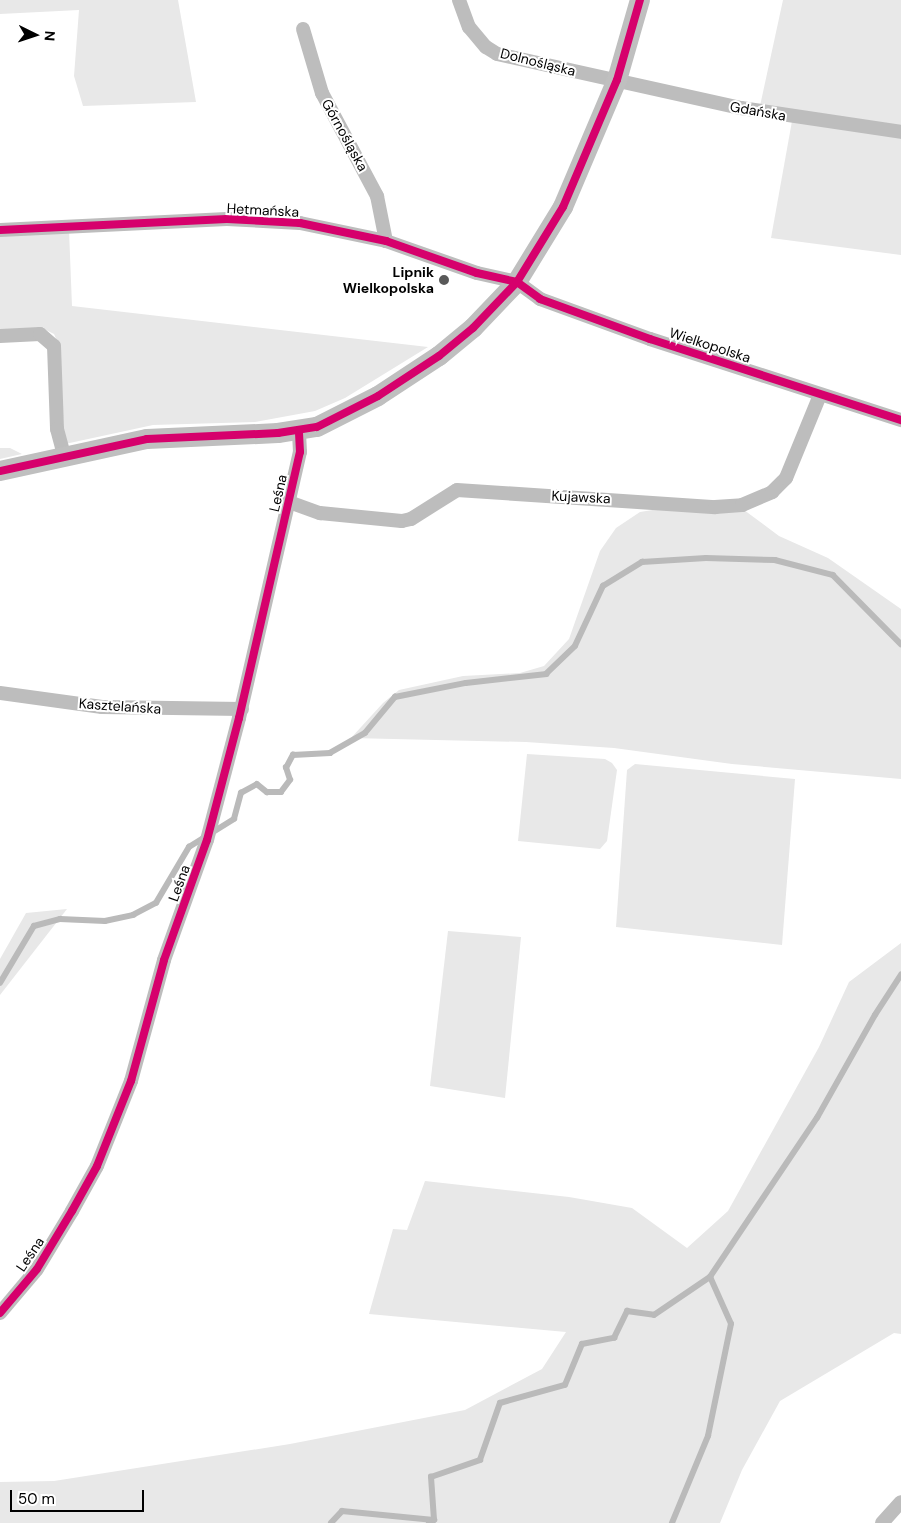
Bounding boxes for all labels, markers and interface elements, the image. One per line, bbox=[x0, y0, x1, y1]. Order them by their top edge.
north arrow bbox=[10, 10, 60, 60]
text: N bbox=[41, 30, 59, 42]
street label: Dolnośląska bbox=[499, 45, 577, 79]
street label: Górnośląska bbox=[318, 96, 372, 174]
street label: Gdańska bbox=[729, 98, 787, 124]
street label: Hetmańska bbox=[226, 200, 300, 220]
place label: Lipnik Wielkopolska bbox=[343, 264, 434, 296]
marker: Lipnik Wielkopolska bbox=[438, 274, 450, 286]
street label: Wielkopolska bbox=[667, 324, 753, 366]
street label: Leśna bbox=[266, 473, 290, 513]
street label: Kujawska bbox=[551, 487, 611, 507]
street label: Kasztelańska bbox=[78, 695, 162, 717]
street label: Leśna bbox=[165, 862, 193, 904]
street label: Leśna bbox=[12, 1234, 48, 1274]
scale bar bbox=[12, 1480, 146, 1512]
text: 50 m bbox=[18, 1489, 55, 1509]

